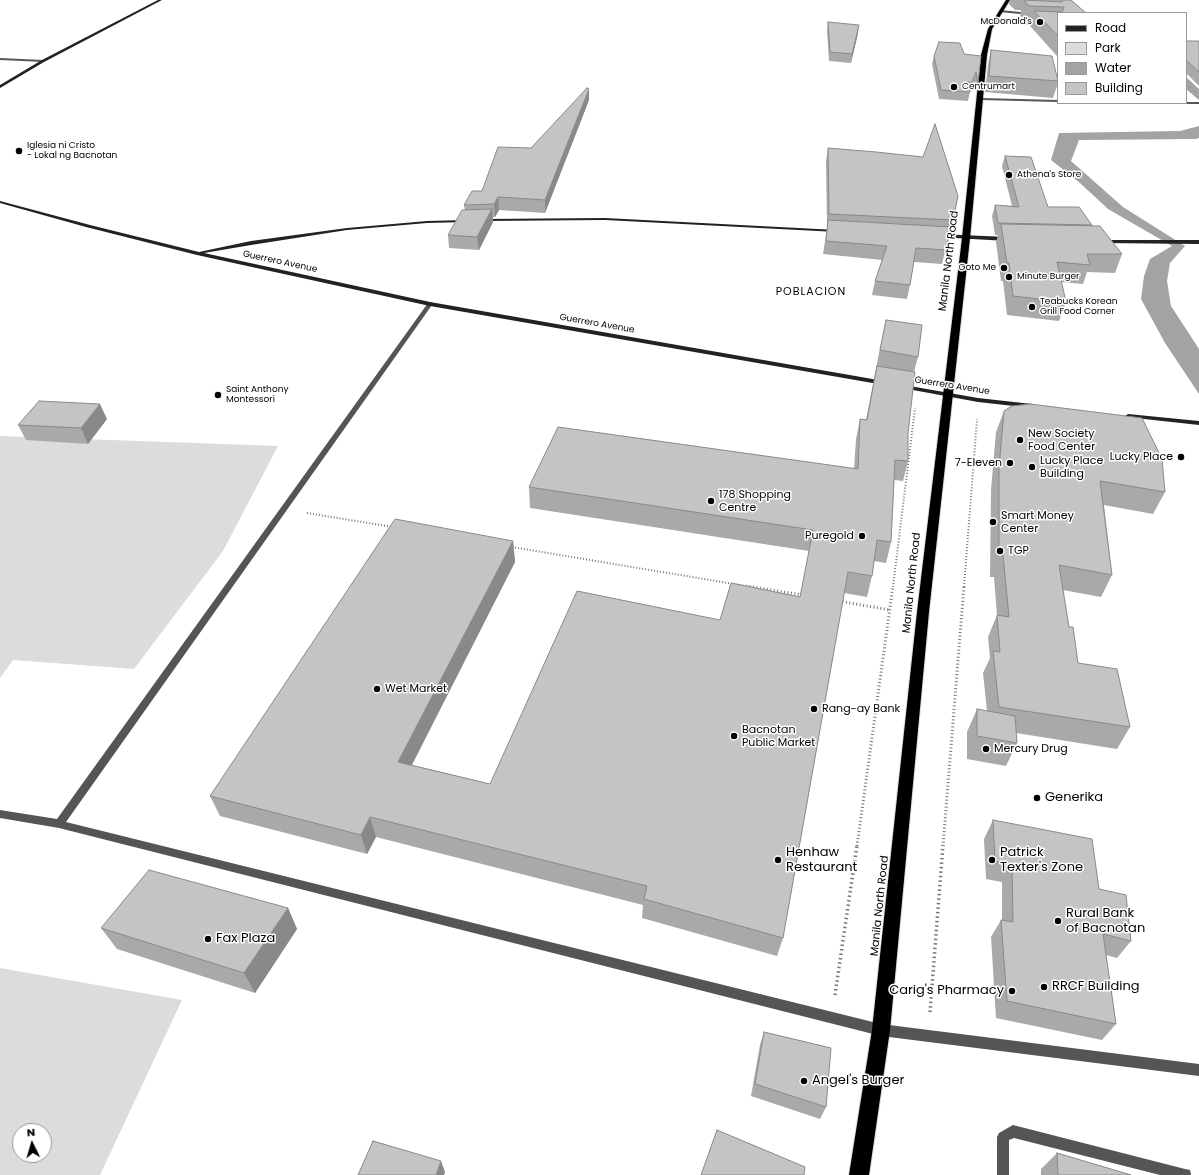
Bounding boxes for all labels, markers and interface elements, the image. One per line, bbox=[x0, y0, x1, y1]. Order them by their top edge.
legend bbox=[1057, 12, 1187, 104]
place label: McDonald's bbox=[980, 17, 1032, 27]
marker: McDonald's bbox=[1035, 17, 1045, 27]
text: Road bbox=[1095, 19, 1126, 36]
text: Park bbox=[1095, 39, 1121, 56]
text: Water bbox=[1095, 59, 1131, 76]
text: Building bbox=[1095, 79, 1143, 96]
marker: Centrumart bbox=[949, 82, 959, 92]
place label: Centrumart bbox=[962, 82, 1015, 92]
place label: Iglesia ni Cristo - Lokal ng Bacnotan bbox=[27, 141, 117, 162]
marker: Iglesia ni Cristo - Lokal ng Bacnotan bbox=[14, 146, 24, 156]
marker: Athena's Store bbox=[1004, 170, 1014, 180]
place label: Athena's Store bbox=[1017, 170, 1081, 180]
street label: Manila North Road bbox=[936, 210, 962, 312]
street label: Guerrero Avenue bbox=[242, 249, 318, 275]
place label: Goto Me bbox=[958, 263, 996, 273]
marker: Goto Me bbox=[999, 263, 1009, 273]
marker: Minute Burger bbox=[1004, 272, 1014, 282]
place label: Minute Burger bbox=[1017, 272, 1079, 282]
district label: POBLACION bbox=[776, 285, 846, 299]
place label: Teabucks Korean Grill Food Corner bbox=[1040, 297, 1118, 318]
marker: Teabucks Korean Grill Food Corner bbox=[1027, 302, 1037, 312]
street label: Guerrero Avenue bbox=[559, 312, 635, 336]
street label: Guerrero Avenue bbox=[914, 375, 990, 397]
place label: Saint Anthony Montessori bbox=[226, 385, 288, 406]
marker: Saint Anthony Montessori bbox=[213, 390, 223, 400]
place label: New Society Food Center bbox=[1028, 427, 1095, 453]
marker: New Society Food Center bbox=[1015, 435, 1025, 445]
place label: Lucky Place bbox=[1110, 450, 1173, 464]
marker: Lucky Place bbox=[1176, 452, 1186, 462]
place label: Lucky Place Building bbox=[1040, 454, 1103, 480]
place label: 7-Eleven bbox=[955, 456, 1002, 470]
marker: 7-Eleven bbox=[1005, 458, 1015, 468]
marker: Lucky Place Building bbox=[1027, 462, 1037, 472]
place label: 178 Shopping Centre bbox=[719, 488, 791, 514]
marker: 178 Shopping Centre bbox=[706, 496, 716, 506]
place label: Smart Money Center bbox=[1001, 509, 1074, 535]
marker: Smart Money Center bbox=[988, 517, 998, 527]
place label: Puregold bbox=[805, 529, 854, 543]
marker: Puregold bbox=[857, 531, 867, 541]
street label: Manila North Road bbox=[900, 532, 924, 634]
place label: TGP bbox=[1008, 544, 1029, 558]
marker: TGP bbox=[995, 546, 1005, 556]
place label: Wet Market bbox=[385, 682, 447, 696]
marker: Wet Market bbox=[372, 684, 382, 694]
place label: Rang-ay Bank bbox=[822, 702, 900, 716]
marker: Rang-ay Bank bbox=[809, 704, 819, 714]
place label: Bacnotan Public Market bbox=[742, 723, 815, 749]
marker: Bacnotan Public Market bbox=[729, 731, 739, 741]
place label: Mercury Drug bbox=[994, 742, 1068, 756]
marker: Mercury Drug bbox=[981, 744, 991, 754]
place label: Generika bbox=[1045, 790, 1103, 806]
marker: Generika bbox=[1032, 793, 1042, 803]
place label: Henhaw Restaurant bbox=[786, 845, 857, 876]
place label: Patrick Texter's Zone bbox=[1000, 845, 1083, 876]
marker: Henhaw Restaurant bbox=[773, 855, 783, 865]
street label: Manila North Road bbox=[868, 855, 892, 957]
marker: Patrick Texter's Zone bbox=[987, 855, 997, 865]
place label: Rural Bank of Bacnotan bbox=[1066, 906, 1145, 937]
marker: Rural Bank of Bacnotan bbox=[1053, 916, 1063, 926]
place label: Fax Plaza bbox=[216, 931, 275, 947]
marker: Fax Plaza bbox=[203, 934, 213, 944]
place label: RRCF Building bbox=[1052, 979, 1140, 995]
marker: RRCF Building bbox=[1039, 982, 1049, 992]
place label: Carig's Pharmacy bbox=[889, 983, 1004, 999]
marker: Carig's Pharmacy bbox=[1007, 986, 1017, 996]
place label: Angel's Burger bbox=[812, 1073, 904, 1089]
marker: Angel's Burger bbox=[799, 1076, 809, 1086]
north arrow bbox=[12, 1123, 52, 1163]
text: N bbox=[26, 1124, 36, 1140]

